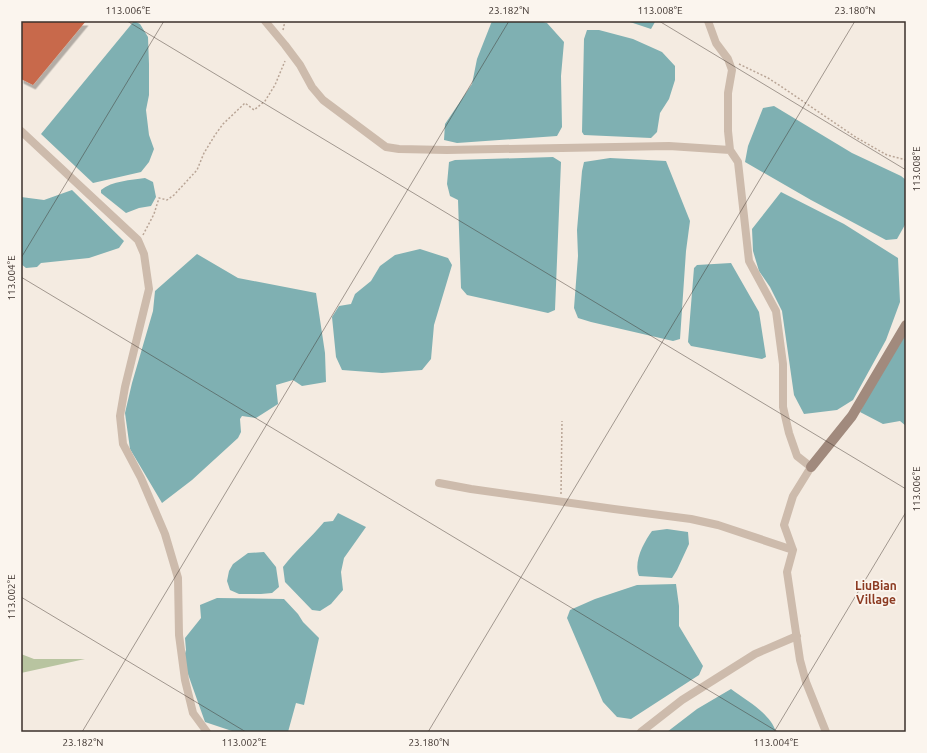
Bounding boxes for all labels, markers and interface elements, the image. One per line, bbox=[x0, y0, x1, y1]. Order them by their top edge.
text: 113.006°E bbox=[105, 5, 151, 16]
text: 23.182°N bbox=[488, 5, 530, 16]
text: 113.008°E bbox=[637, 5, 683, 16]
text: 23.180°N bbox=[834, 5, 876, 16]
text: 113.008°E bbox=[911, 146, 922, 192]
text: 113.004°E bbox=[6, 255, 17, 301]
text: 113.006°E bbox=[911, 466, 922, 512]
text: 113.002°E bbox=[6, 574, 17, 620]
district label: LiuBian Village bbox=[855, 579, 897, 606]
text: 23.182°N bbox=[62, 737, 104, 748]
text: 113.002°E bbox=[221, 737, 267, 748]
text: 23.180°N bbox=[408, 737, 450, 748]
text: 113.004°E bbox=[753, 737, 799, 748]

